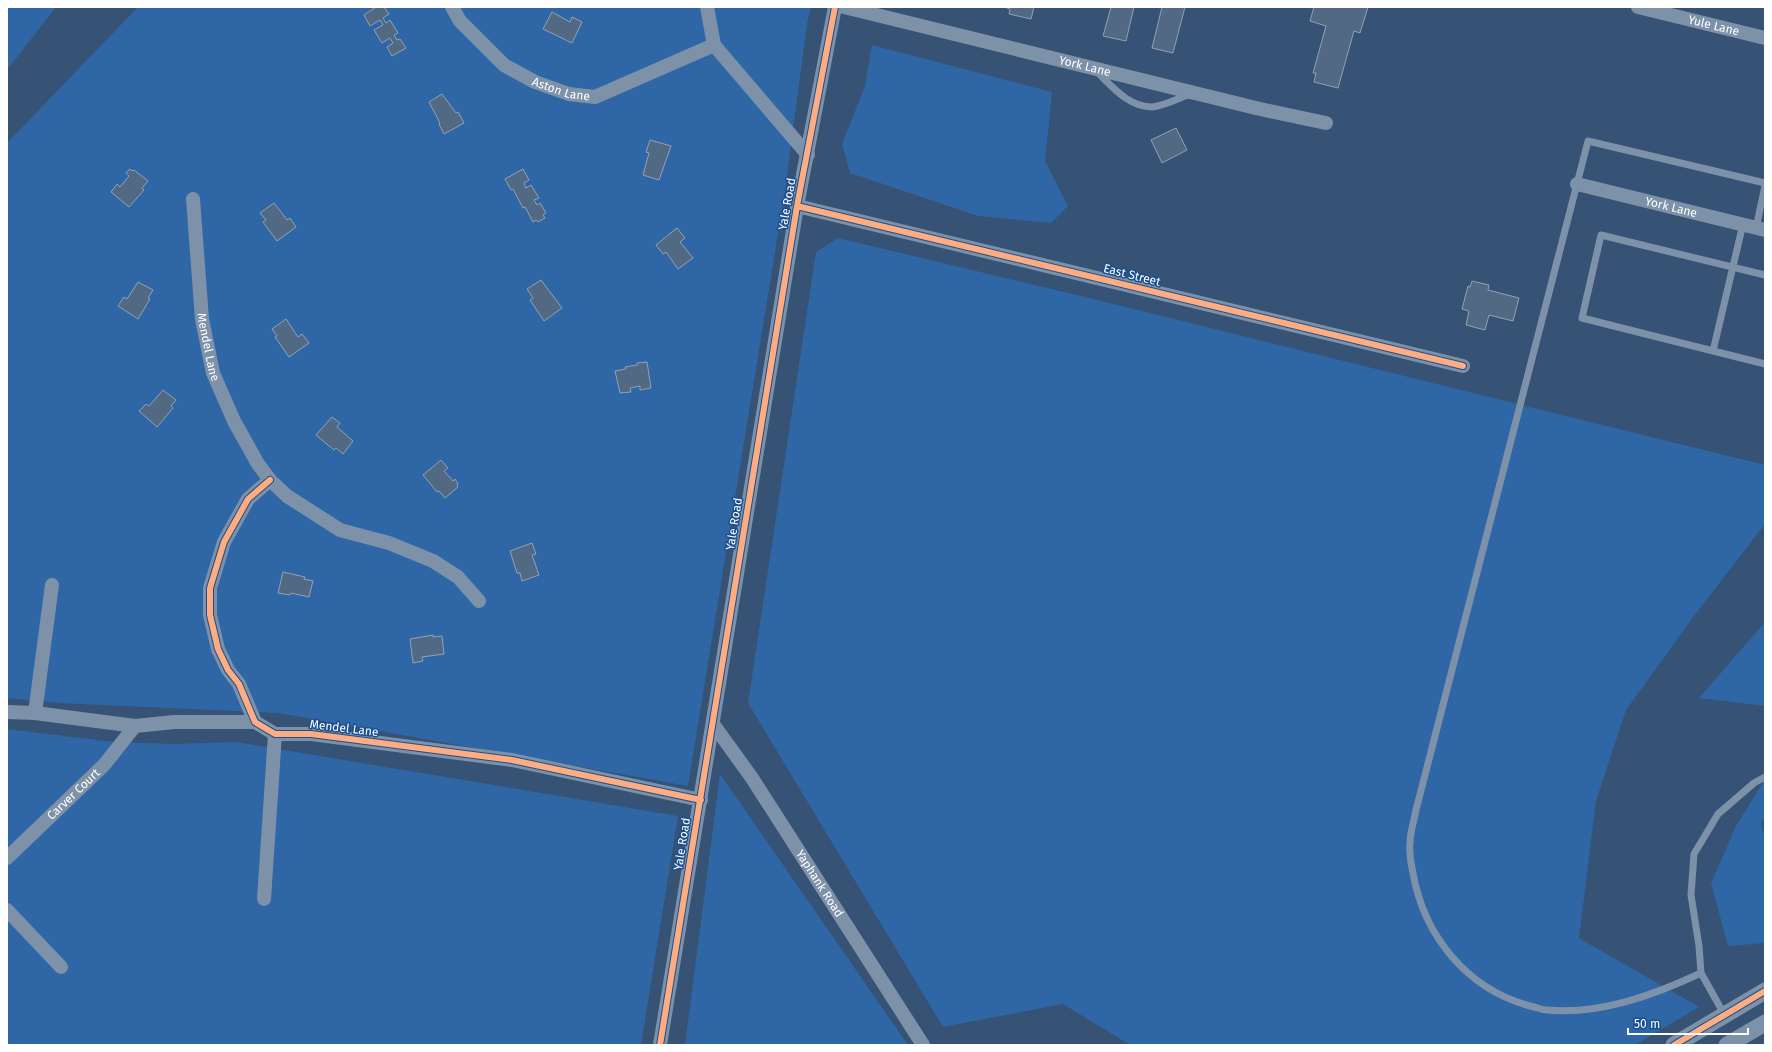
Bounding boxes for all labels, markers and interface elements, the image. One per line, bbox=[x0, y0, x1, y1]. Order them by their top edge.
street label: Yule Lane bbox=[1687, 13, 1741, 38]
street label: York Lane bbox=[1058, 53, 1112, 79]
street label: Aston Lane bbox=[530, 75, 591, 103]
street label: Yale Road bbox=[776, 177, 798, 231]
street label: York Lane bbox=[1644, 194, 1699, 220]
street label: East Street bbox=[1102, 261, 1163, 289]
street label: Mendel Lane bbox=[195, 312, 223, 383]
street label: Yale Road bbox=[723, 497, 745, 551]
street label: Mendel Lane bbox=[309, 717, 379, 739]
street label: Carver Court bbox=[44, 765, 103, 823]
street label: Yale Road bbox=[671, 817, 693, 871]
street label: Yaphank Road bbox=[793, 847, 846, 920]
scale bar bbox=[1628, 1010, 1748, 1036]
text: 50 m bbox=[1634, 1017, 1660, 1031]

